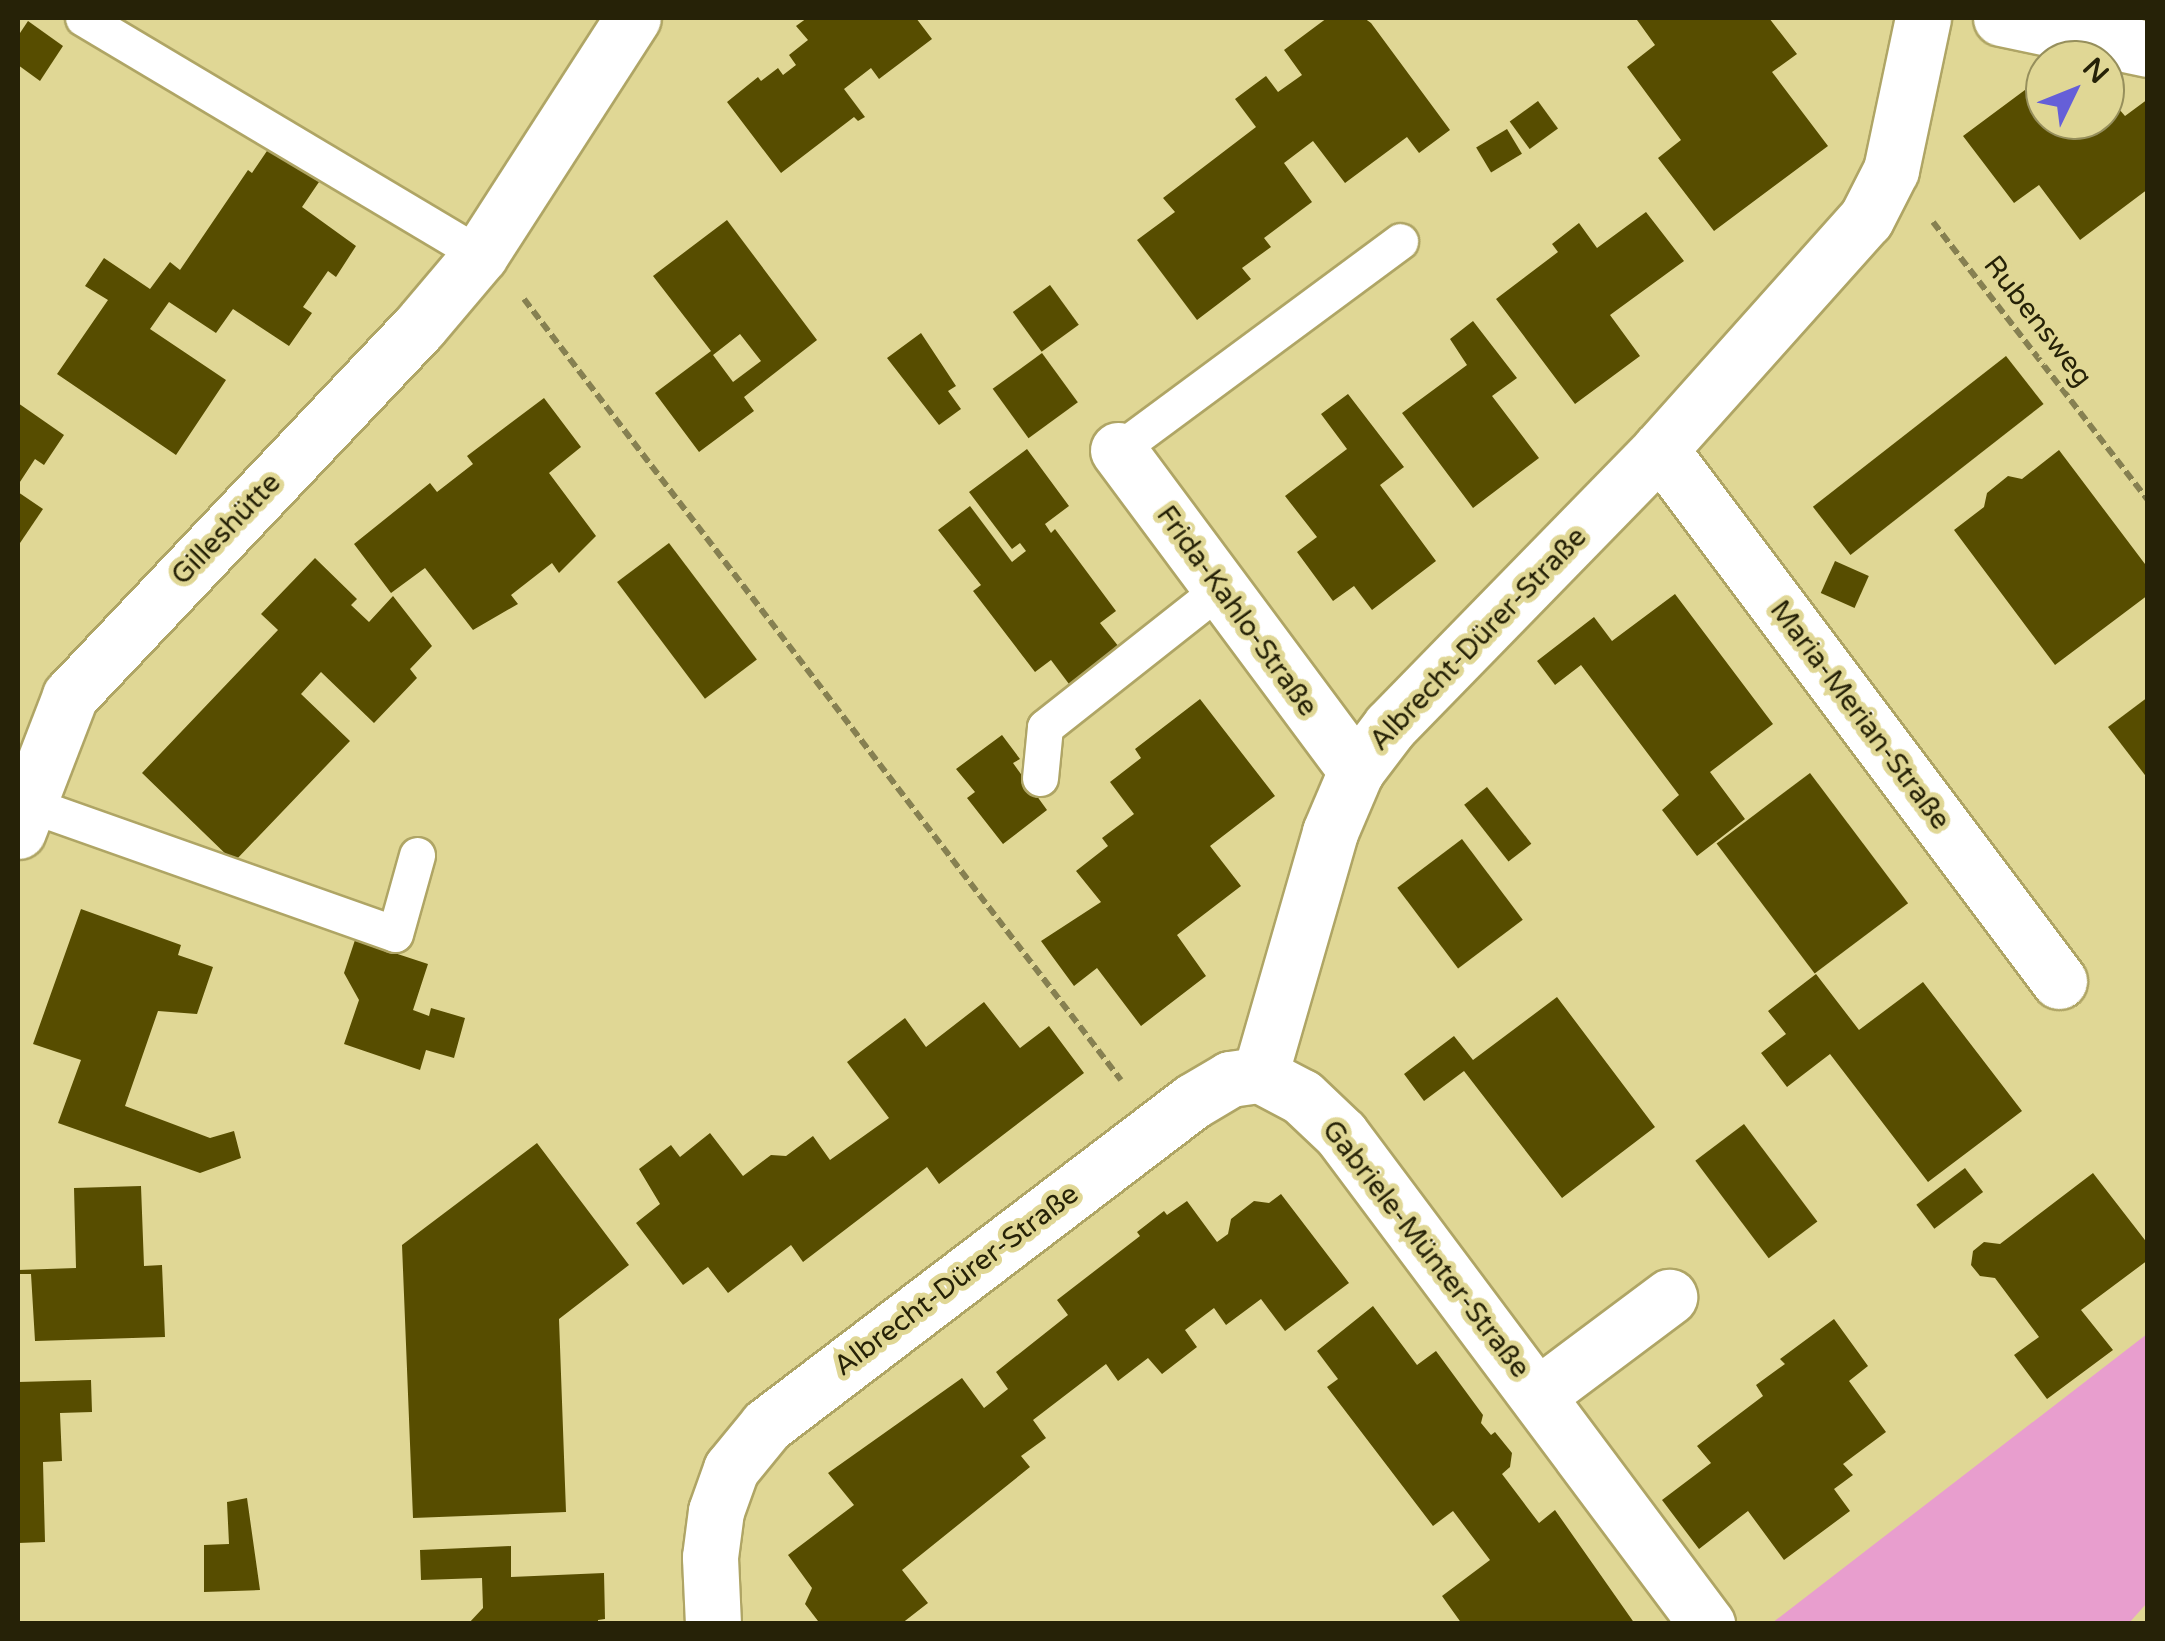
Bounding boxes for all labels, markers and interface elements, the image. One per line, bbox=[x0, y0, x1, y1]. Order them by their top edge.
north arrow bbox=[2025, 40, 2125, 140]
text: N bbox=[2075, 51, 2116, 91]
street label: Rubensweg bbox=[1977, 249, 2099, 393]
street label: Gilleshütte bbox=[164, 466, 288, 592]
street label: Frida-Kahlo-Straße bbox=[1149, 499, 1325, 723]
street label: Albrecht-Dürer-Straße bbox=[1363, 520, 1593, 758]
street label: Maria-Merian-Straße bbox=[1763, 594, 1957, 836]
street label: Gabriele-Münter-Straße bbox=[1315, 1114, 1537, 1384]
street label: Albrecht-Dürer-Straße bbox=[827, 1177, 1085, 1383]

